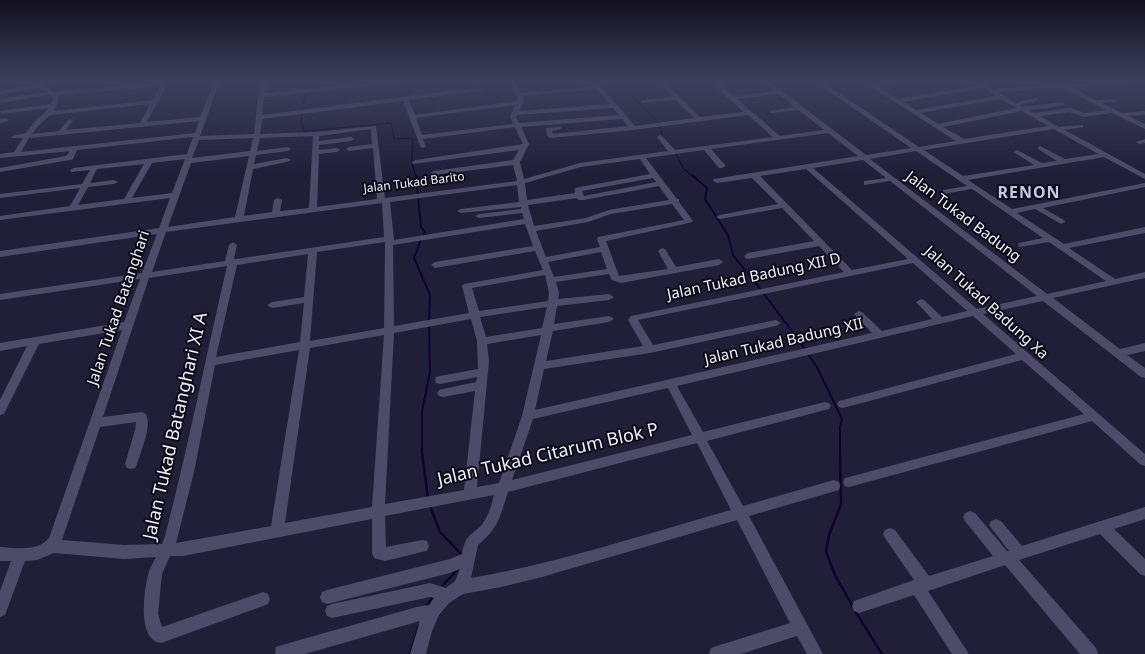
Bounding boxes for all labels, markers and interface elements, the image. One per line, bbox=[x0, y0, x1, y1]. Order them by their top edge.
street label: Jalan Tukad Badung bbox=[902, 168, 1024, 266]
street label: Jalan Tukad Barito bbox=[363, 170, 465, 196]
district label: RENON bbox=[997, 183, 1061, 203]
street label: Jalan Tukad Batanghari bbox=[84, 228, 154, 388]
street label: Jalan Tukad Badung Xa bbox=[920, 243, 1052, 363]
street label: Jalan Tukad Badung XII D bbox=[665, 250, 843, 304]
street label: Jalan Tukad Batanghari XI A bbox=[139, 310, 213, 542]
street label: Jalan Tukad Badung XII bbox=[703, 315, 865, 369]
street label: Jalan Tukad Citarum Blok P bbox=[435, 419, 661, 491]

